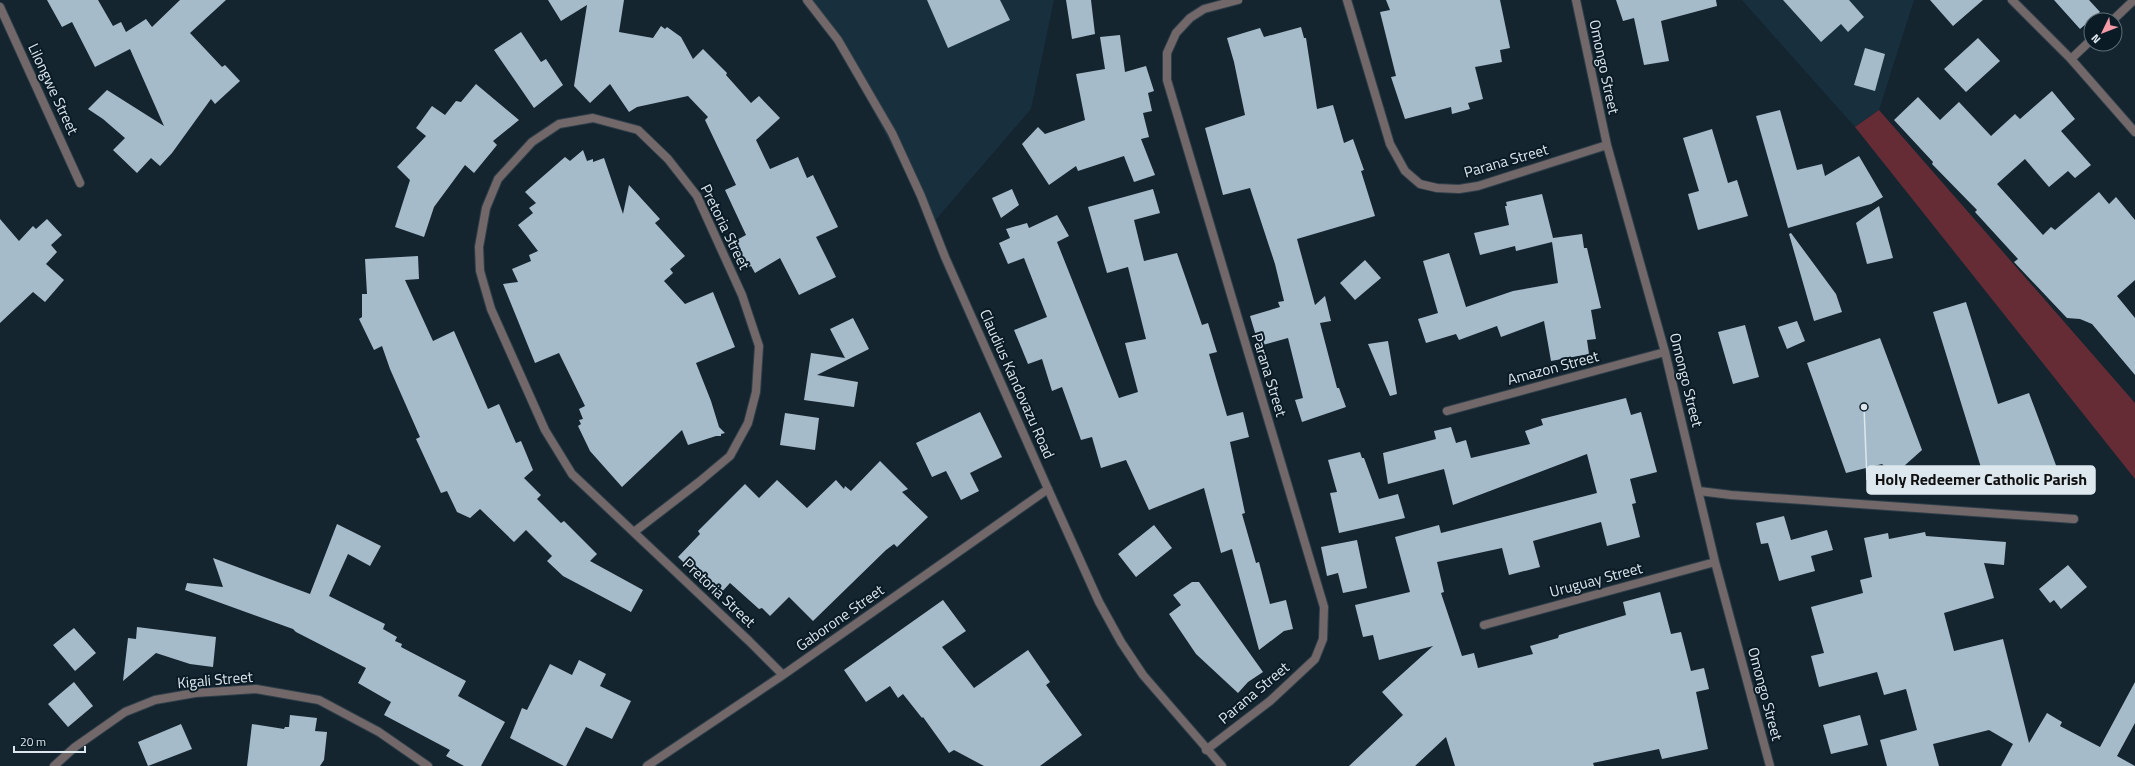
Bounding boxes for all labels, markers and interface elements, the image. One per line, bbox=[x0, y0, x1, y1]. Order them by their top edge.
north arrow bbox=[2083, 12, 2123, 52]
street label: Omongo Street bbox=[1583, 18, 1626, 117]
text: N bbox=[2087, 31, 2104, 47]
street label: Lilongwe Street bbox=[22, 39, 85, 139]
street label: Parana Street bbox=[1461, 137, 1551, 184]
street label: Pretoria Street bbox=[695, 180, 756, 274]
street label: Claudius Kandovazu Road bbox=[974, 305, 1061, 462]
street label: Parana Street bbox=[1246, 330, 1293, 420]
street label: Omongo Street bbox=[1664, 331, 1709, 430]
street label: Amazon Street bbox=[1505, 344, 1602, 391]
callout: Holy Redeemer Catholic Parish bbox=[1867, 466, 2095, 494]
text: Holy Redeemer Catholic Parish bbox=[1875, 467, 2087, 491]
street label: Pretoria Street bbox=[678, 553, 762, 633]
street label: Uruguay Street bbox=[1547, 556, 1646, 603]
street label: Gaborone Street bbox=[791, 578, 889, 657]
street label: Omongo Street bbox=[1742, 645, 1789, 744]
street label: Parana Street bbox=[1213, 656, 1295, 729]
street label: Kigali Street bbox=[176, 665, 254, 694]
scale bar bbox=[14, 728, 85, 754]
text: 20 m bbox=[20, 732, 46, 751]

